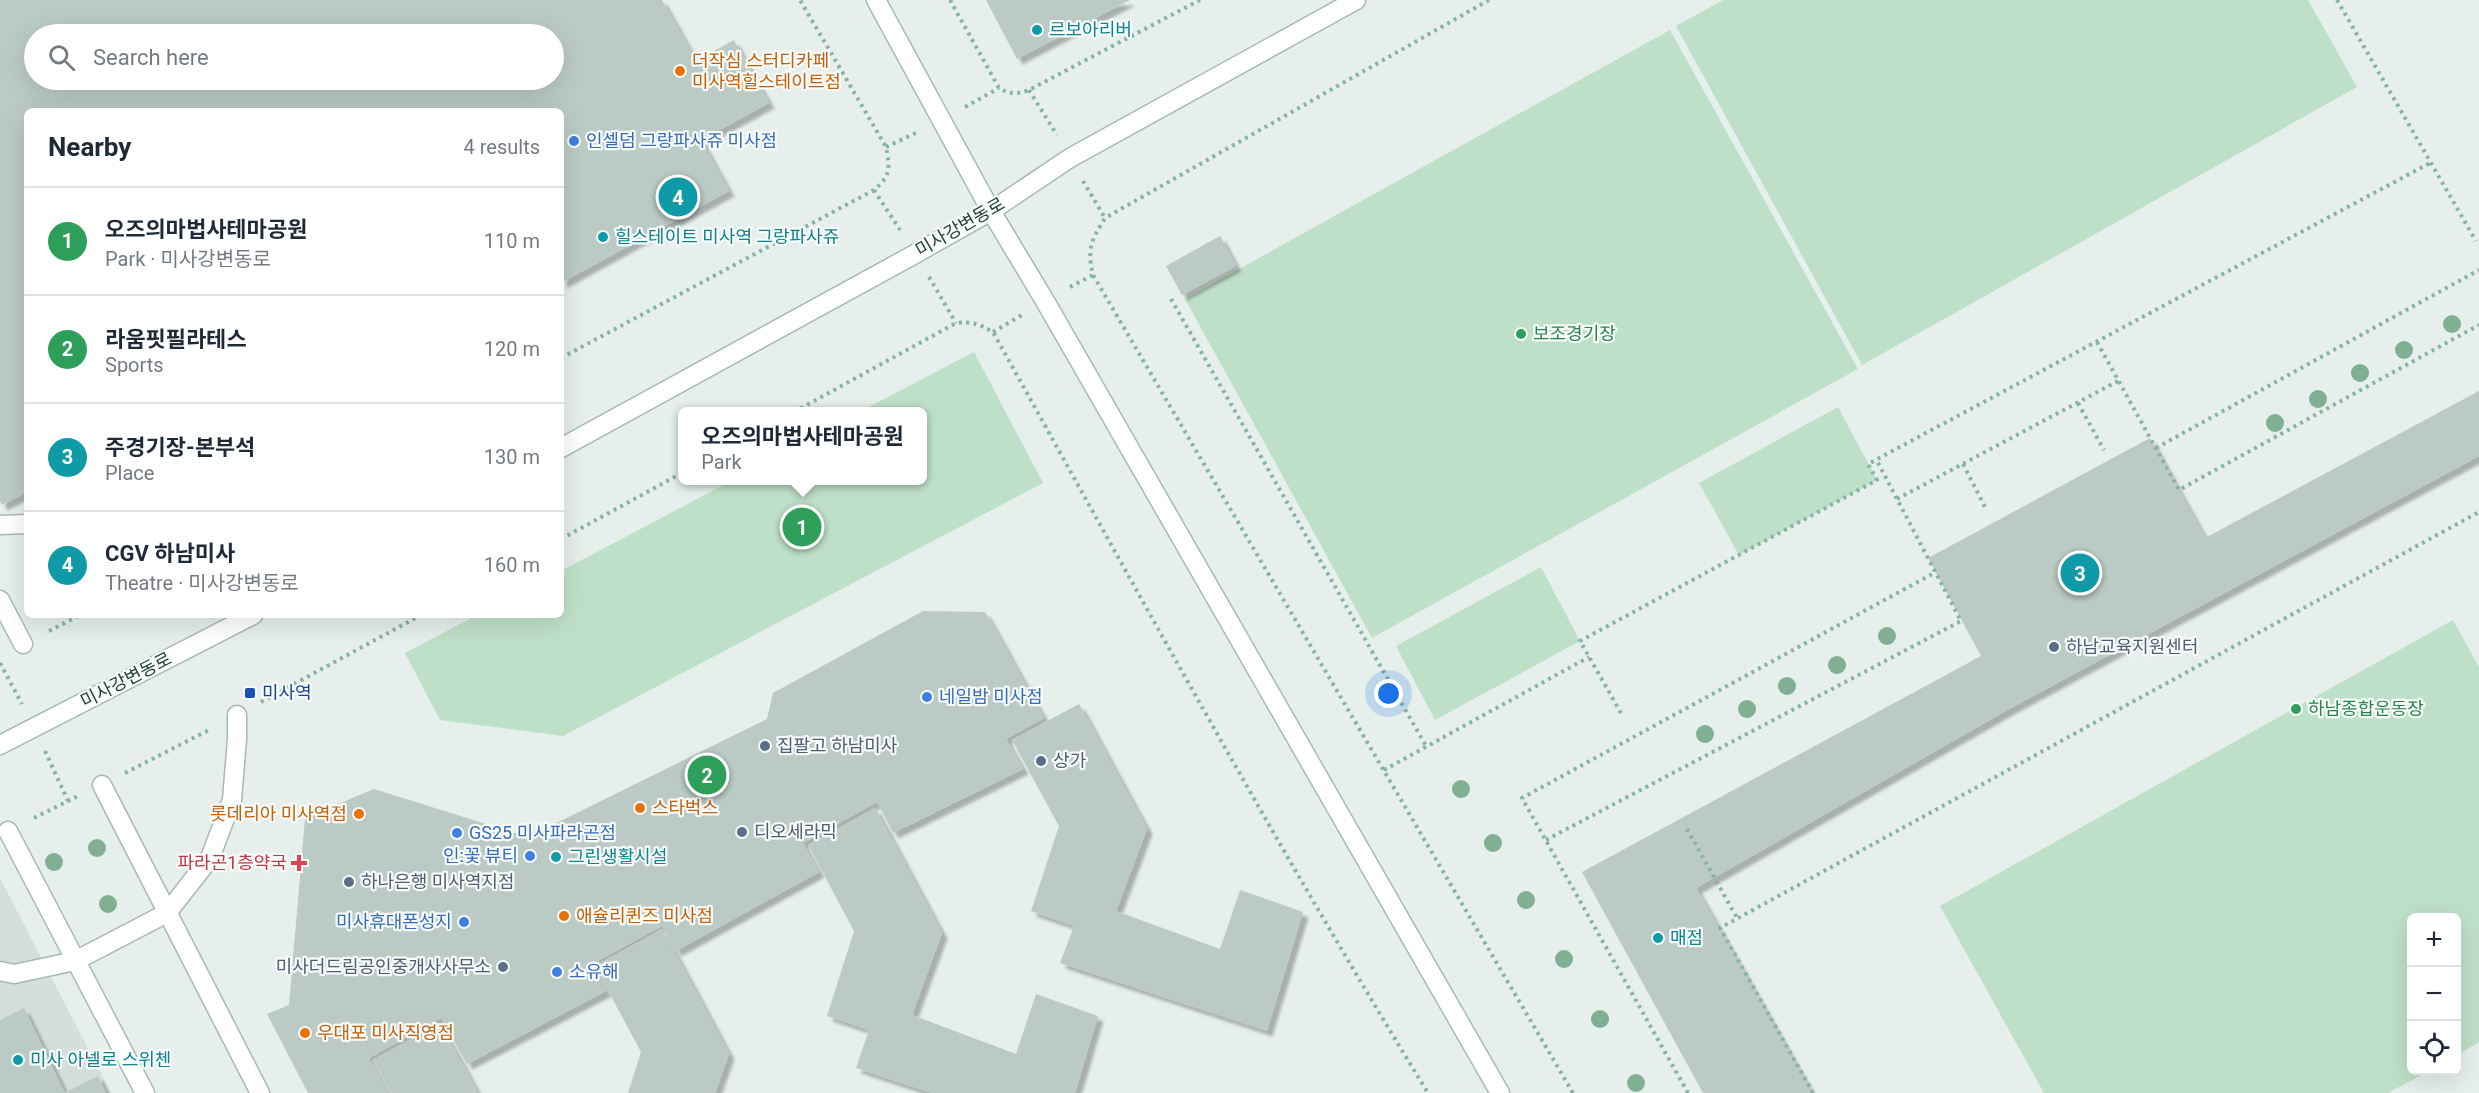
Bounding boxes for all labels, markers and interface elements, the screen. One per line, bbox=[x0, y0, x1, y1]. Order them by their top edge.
place label: 르보아리버 bbox=[1049, 19, 1132, 40]
marker: 르보아리버 bbox=[1030, 23, 1044, 37]
search box bbox=[24, 24, 564, 90]
icon: search bbox=[45, 41, 78, 74]
text: Search here bbox=[93, 45, 209, 70]
place label: 더작심 스터디카페 미사역힐스테이트점 bbox=[692, 50, 841, 92]
marker: 더작심 스터디카페 미사역힐스테이트점 bbox=[673, 64, 687, 78]
place label: 인셀덤 그랑파사쥬 미사점 bbox=[586, 130, 777, 151]
text: Nearby bbox=[48, 132, 131, 162]
marker: 인셀덤 그랑파사쥬 미사점 bbox=[567, 134, 581, 148]
text: 4 results bbox=[464, 135, 540, 159]
pin: 4 bbox=[658, 174, 698, 220]
street label: 미사강변동로 bbox=[911, 193, 1008, 261]
text: 오즈의마법사테마공원 bbox=[105, 217, 307, 242]
place label: 힐스테이트 미사역 그랑파사쥬 bbox=[615, 226, 839, 247]
text: 1 bbox=[62, 229, 73, 253]
text: 110 m bbox=[484, 229, 540, 253]
marker: 힐스테이트 미사역 그랑파사쥬 bbox=[596, 230, 610, 244]
text: Park · 미사강변동로 bbox=[105, 247, 271, 271]
place label: 보조경기장 bbox=[1533, 323, 1616, 344]
text: 라움핏필라테스 bbox=[105, 327, 247, 352]
marker: 보조경기장 bbox=[1514, 327, 1528, 341]
text: 2 bbox=[62, 337, 73, 361]
text: 120 m bbox=[484, 337, 540, 361]
text: Sports bbox=[105, 353, 164, 377]
popup bbox=[678, 407, 927, 485]
text: 오즈의마법사테마공원 bbox=[701, 424, 904, 449]
text: 주경기장-본부석 bbox=[105, 435, 255, 460]
text: 3 bbox=[62, 445, 73, 469]
text: 130 m bbox=[484, 445, 540, 469]
text: Park bbox=[701, 450, 742, 474]
text: Place bbox=[105, 461, 154, 485]
pin: 1 bbox=[782, 504, 822, 550]
text: CGV 하남미사 bbox=[105, 541, 235, 566]
pin: 3 bbox=[2060, 550, 2100, 596]
text: 4 bbox=[62, 553, 73, 577]
text: 160 m bbox=[484, 553, 540, 577]
text: Theatre · 미사강변동로 bbox=[105, 571, 299, 595]
place label: 하남교육지원센터 bbox=[2066, 636, 2198, 657]
marker: 하남교육지원센터 bbox=[2047, 640, 2061, 654]
street label: 미사강변동로 bbox=[77, 648, 175, 711]
your location bbox=[1374, 679, 1403, 708]
place label: 미사역 bbox=[262, 682, 312, 703]
marker: 미사역 bbox=[243, 686, 257, 700]
place label: 네일밤 미사점 bbox=[939, 686, 1043, 707]
marker: 네일밤 미사점 bbox=[920, 690, 934, 704]
place label: 하남종합운동장 bbox=[2308, 698, 2424, 719]
marker: 하남종합운동장 bbox=[2289, 702, 2303, 716]
place label: 집팔고 하남미사 bbox=[777, 735, 898, 756]
marker: 집팔고 하남미사 bbox=[758, 739, 772, 753]
place label: 상가 bbox=[1053, 750, 1087, 771]
pin: 2 bbox=[688, 752, 726, 798]
marker: 상가 bbox=[1034, 754, 1048, 768]
place label: 스타벅스 bbox=[652, 797, 718, 818]
marker: 스타벅스 bbox=[633, 801, 647, 815]
place label: 롯데리아 미사역점 bbox=[210, 803, 347, 824]
marker: 롯데리아 미사역점 bbox=[352, 807, 366, 821]
place label: 디오세라믹 bbox=[754, 821, 837, 842]
place label: GS25 미사파라곤점 bbox=[469, 822, 616, 843]
marker: 디오세라믹 bbox=[735, 825, 749, 839]
marker: GS25 미사파라곤점 bbox=[450, 826, 464, 840]
place label: 인:꽃 뷰티 bbox=[443, 845, 518, 866]
place label: 그린생활시설 bbox=[568, 846, 667, 867]
marker: 인:꽃 뷰티 bbox=[523, 849, 537, 863]
marker: 그린생활시설 bbox=[549, 850, 563, 864]
place label: 파라곤1층약국 bbox=[178, 852, 287, 873]
marker: 파라곤1층약국 bbox=[292, 856, 306, 870]
place label: 하나은행 미사역지점 bbox=[361, 871, 515, 892]
marker: 하나은행 미사역지점 bbox=[342, 875, 356, 889]
place label: 애슐리퀸즈 미사점 bbox=[576, 905, 713, 926]
marker: 애슐리퀸즈 미사점 bbox=[557, 909, 571, 923]
place label: 미사휴대폰성지 bbox=[336, 911, 452, 932]
map controls bbox=[2407, 913, 2461, 1075]
button: + bbox=[2407, 913, 2461, 967]
marker: 미사휴대폰성지 bbox=[457, 915, 471, 929]
place label: 매점 bbox=[1670, 927, 1703, 948]
marker: 매점 bbox=[1651, 931, 1665, 945]
place label: 미사더드림공인중개사사무소 bbox=[276, 956, 491, 977]
marker: 미사더드림공인중개사사무소 bbox=[496, 960, 510, 974]
place label: 소유해 bbox=[569, 961, 619, 982]
marker: 소유해 bbox=[550, 965, 564, 979]
button: − bbox=[2407, 967, 2461, 1021]
button: locate bbox=[2407, 1021, 2461, 1075]
place label: 우대포 미사직영점 bbox=[317, 1022, 454, 1043]
marker: 우대포 미사직영점 bbox=[298, 1026, 312, 1040]
place label: 미사 아넬로 스위첸 bbox=[30, 1049, 171, 1070]
marker: 미사 아넬로 스위첸 bbox=[11, 1053, 25, 1067]

